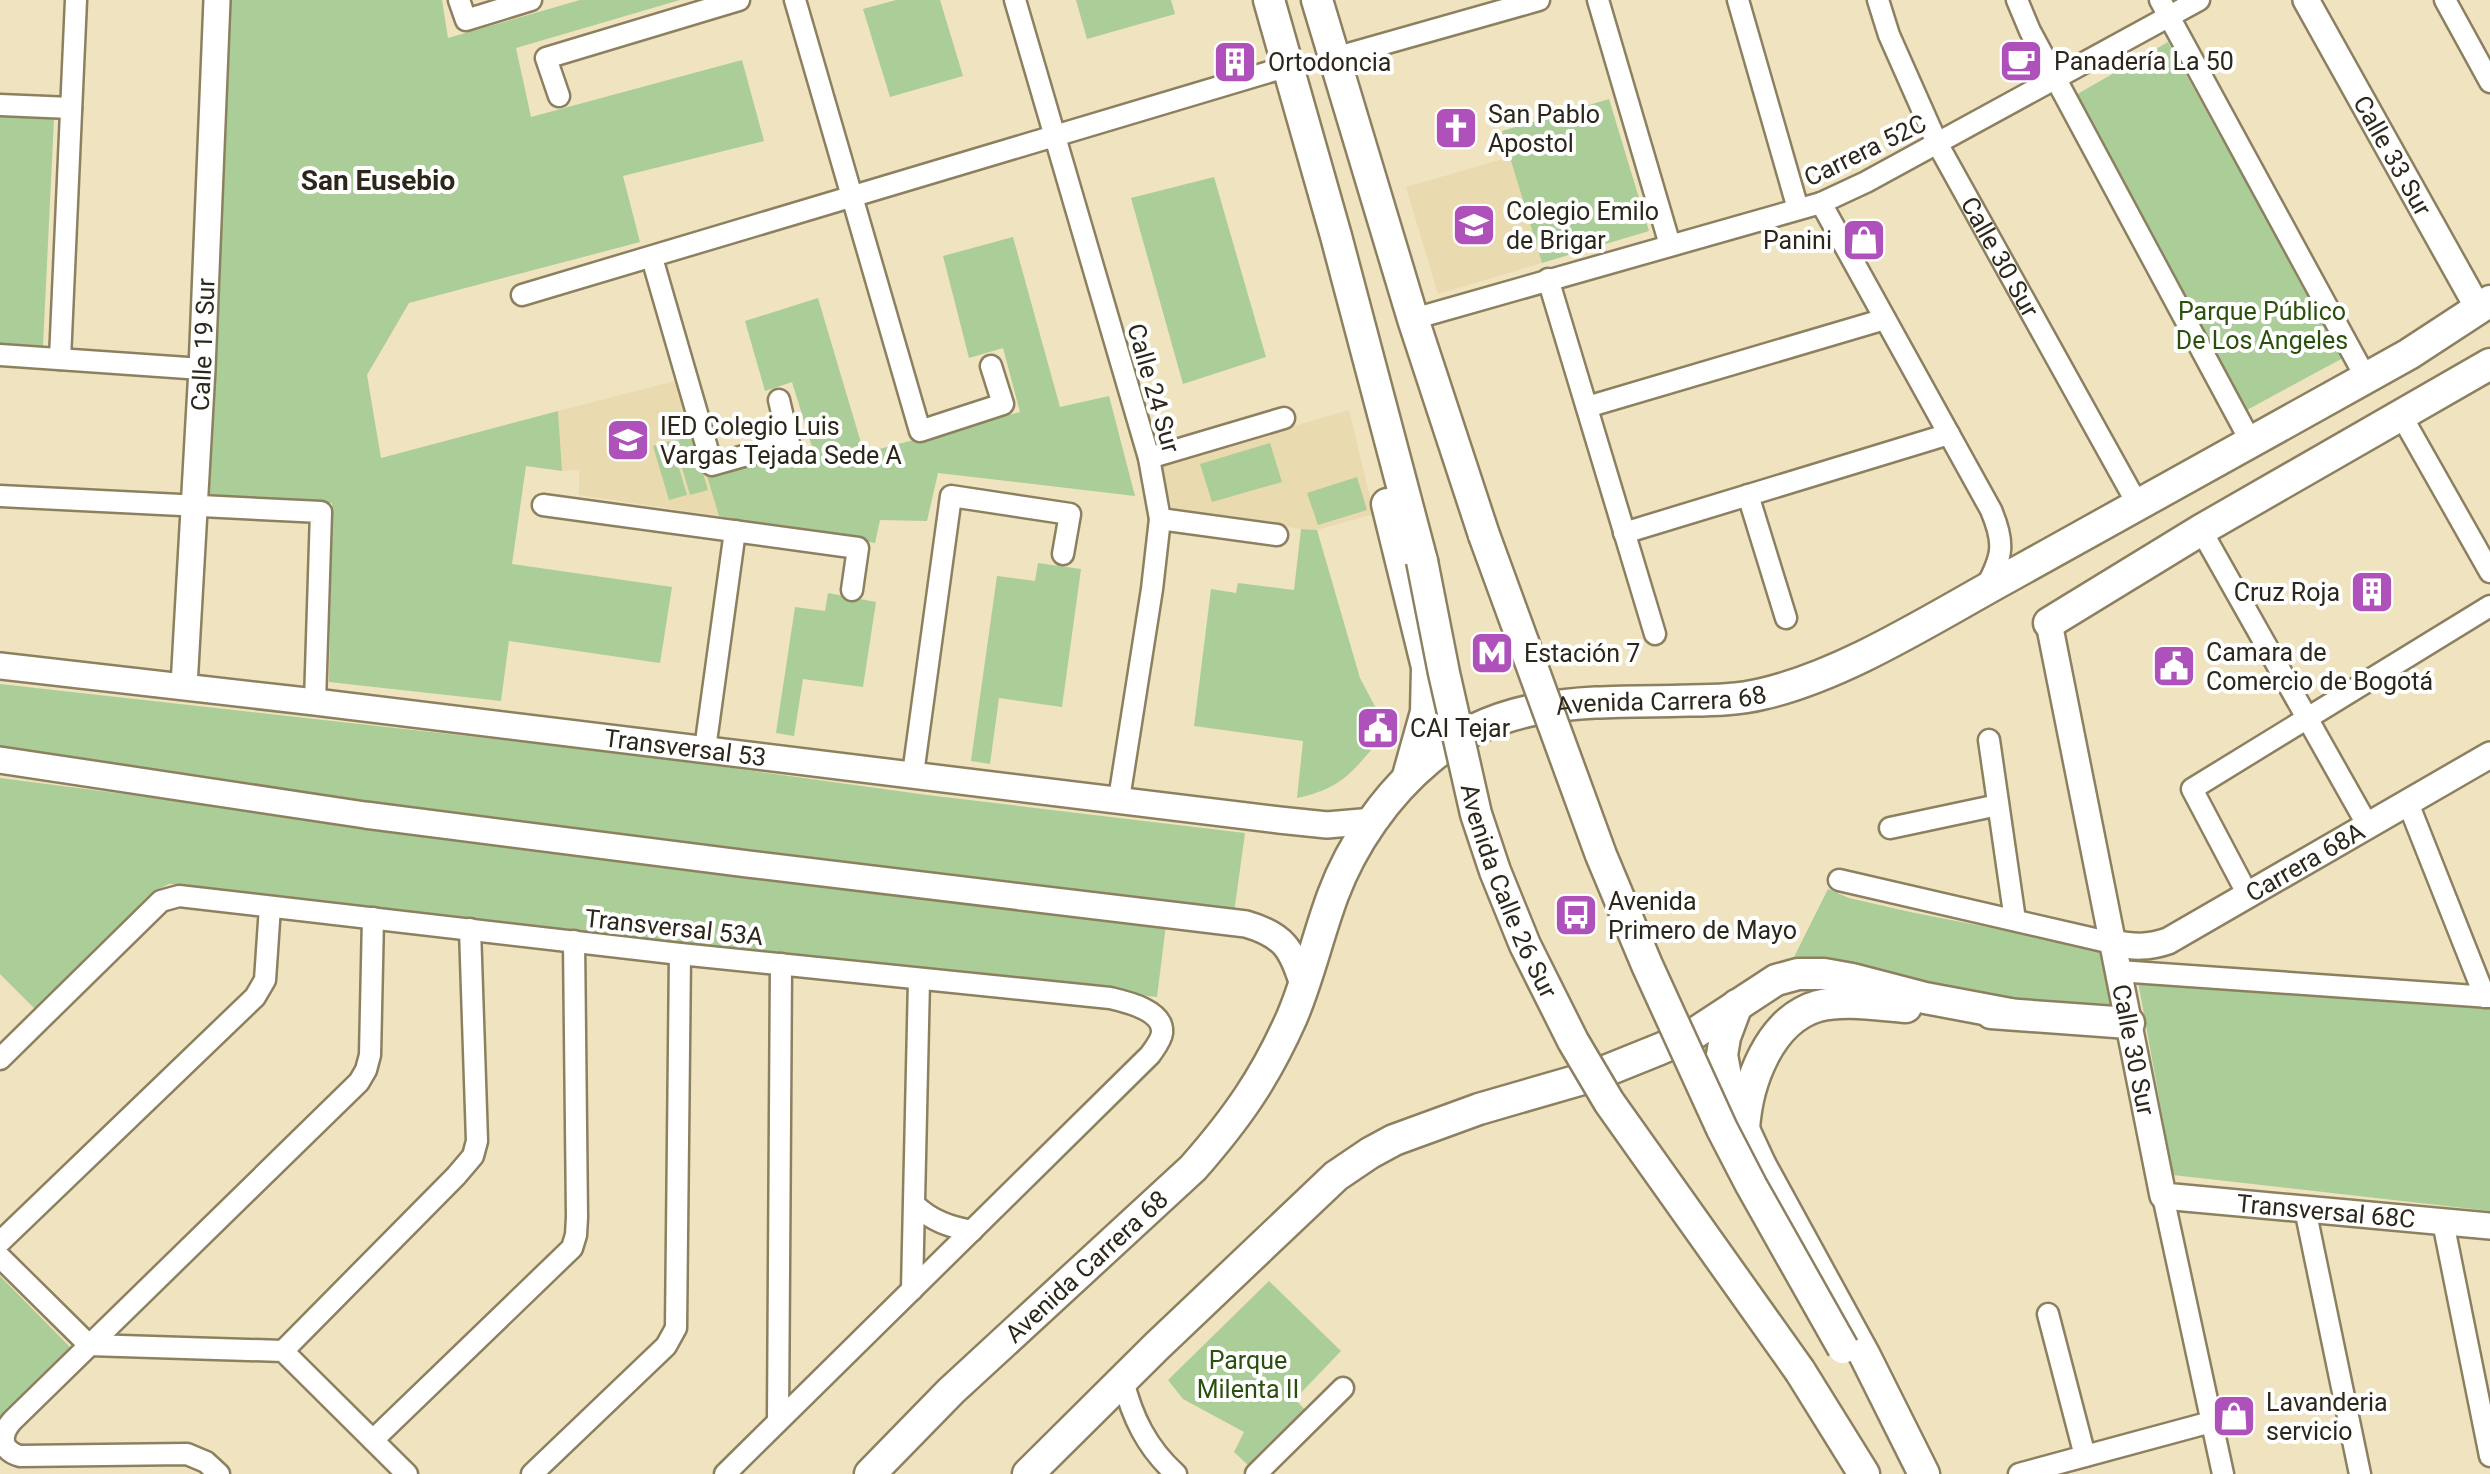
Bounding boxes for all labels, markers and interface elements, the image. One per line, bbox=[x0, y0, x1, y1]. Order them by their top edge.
cafe icon: Panadería La 50 bbox=[1998, 38, 2044, 84]
building icon: Ortodoncia bbox=[1212, 39, 1258, 85]
place label: Panadería La 50 bbox=[2054, 47, 2234, 76]
place label: Ortodoncia bbox=[1268, 48, 1391, 77]
street label: Calle 33 Sur bbox=[2347, 91, 2438, 221]
place label: San Pablo Apostol bbox=[1488, 100, 1600, 158]
church icon: San Pablo Apostol bbox=[1433, 105, 1479, 151]
street label: Carrera 52C bbox=[1800, 108, 1931, 192]
district label: San Eusebio bbox=[301, 164, 455, 197]
street label: Calle 30 Sur bbox=[1955, 192, 2045, 323]
place label: Colegio Emilo de Brigar bbox=[1506, 197, 1659, 255]
school or university icon: Colegio Emilo de Brigar bbox=[1451, 202, 1497, 248]
shop icon: Panini bbox=[1841, 217, 1887, 263]
place label: Panini bbox=[1763, 226, 1832, 255]
street label: Calle 19 Sur bbox=[186, 277, 221, 412]
park label: Parque Público De Los Angeles bbox=[2176, 297, 2348, 355]
street label: Calle 24 Sur bbox=[1121, 320, 1186, 457]
place label: IED Colegio Luis Vargas Tejada Sede A bbox=[660, 412, 902, 470]
school or university icon: IED Colegio Luis Vargas Tejada Sede A bbox=[605, 417, 651, 463]
building icon: Cruz Roja bbox=[2349, 569, 2395, 615]
place label: Cruz Roja bbox=[2234, 578, 2340, 607]
metro station icon: Estación 7 bbox=[1469, 630, 1515, 676]
place label: Camara de Comercio de Bogotá bbox=[2206, 638, 2433, 696]
place label: Estación 7 bbox=[1524, 639, 1640, 668]
public building icon: Camara de Comercio de Bogotá bbox=[2151, 643, 2197, 689]
street label: Avenida Carrera 68 bbox=[1554, 680, 1769, 721]
public building icon: CAI Tejar bbox=[1355, 705, 1401, 751]
place label: CAI Tejar bbox=[1410, 714, 1511, 743]
street label: Transversal 53 bbox=[602, 724, 768, 772]
street label: Avenida Calle 26 Sur bbox=[1455, 781, 1563, 1003]
street label: Carrera 68A bbox=[2241, 817, 2370, 908]
place label: Avenida Primero de Mayo bbox=[1608, 887, 1797, 945]
bus stop icon: Avenida Primero de Mayo bbox=[1553, 892, 1599, 938]
street label: Transversal 53A bbox=[583, 904, 765, 951]
street label: Calle 30 Sur bbox=[2106, 982, 2161, 1118]
street label: Avenida Carrera 68 bbox=[999, 1185, 1174, 1349]
street label: Transversal 68C bbox=[2235, 1189, 2417, 1234]
park label: Parque Milenta II bbox=[1197, 1346, 1299, 1404]
place label: Lavanderia servicio bbox=[2266, 1388, 2388, 1446]
shop icon: Lavanderia servicio bbox=[2211, 1393, 2257, 1439]

